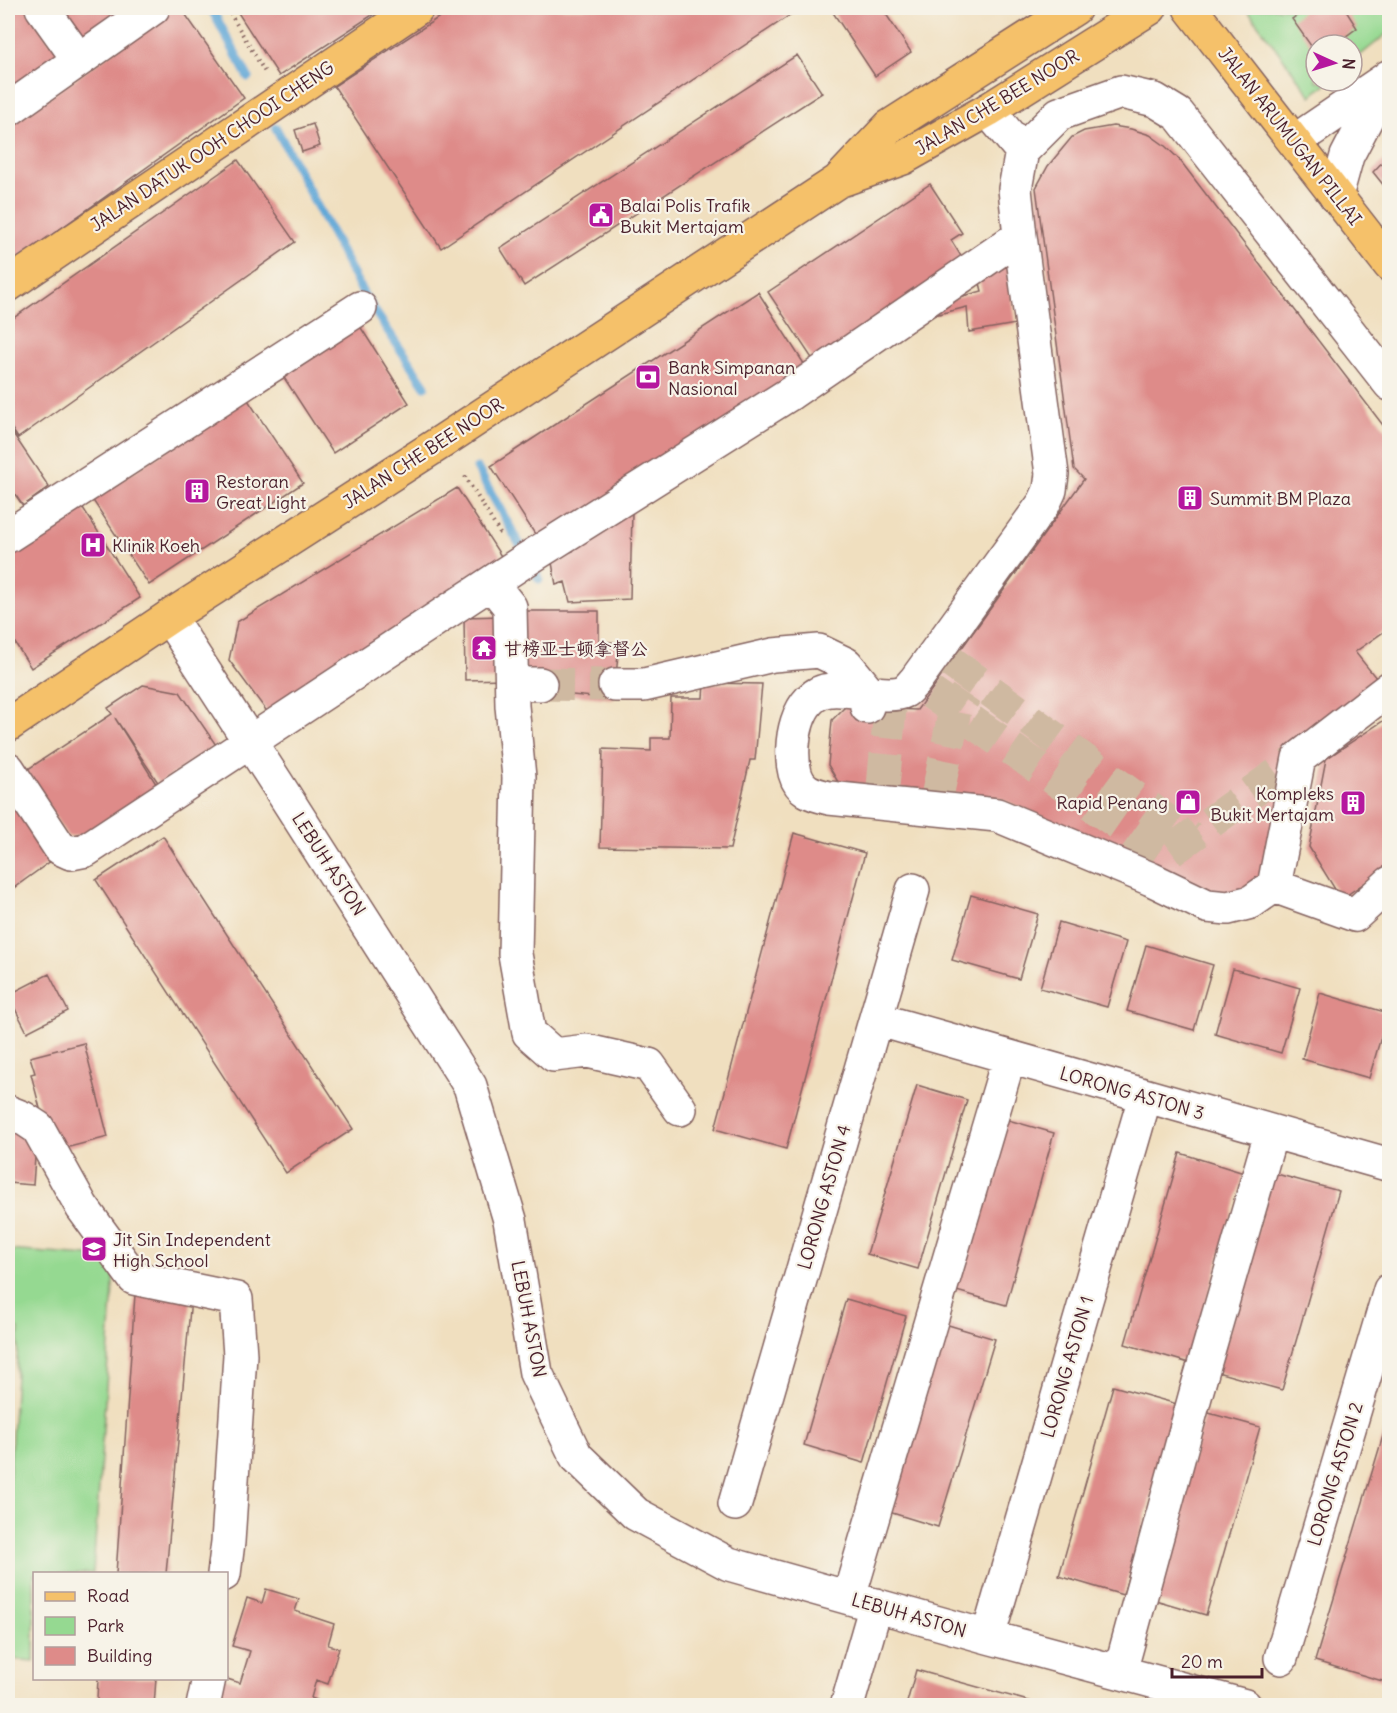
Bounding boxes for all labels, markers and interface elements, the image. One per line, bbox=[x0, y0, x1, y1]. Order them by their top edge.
north arrow bbox=[1304, 33, 1364, 93]
street label: JALAN ARUMUGAN PILLAI bbox=[1214, 43, 1366, 229]
street label: JALAN CHE BEE NOOR bbox=[911, 44, 1083, 160]
street label: JALAN DATUK OOH CHOOI CHENG bbox=[86, 56, 338, 236]
place label: Balai Polis Trafik Bukit Mertajam bbox=[620, 194, 751, 238]
public building icon: Balai Polis Trafik Bukit Mertajam bbox=[586, 200, 616, 230]
place label: Bank Simpanan Nasional bbox=[668, 356, 795, 400]
bank icon: Bank Simpanan Nasional bbox=[633, 362, 663, 392]
street label: JALAN CHE BEE NOOR bbox=[338, 392, 508, 514]
place label: Restoran Great Light bbox=[216, 470, 306, 514]
building icon: Restoran Great Light bbox=[182, 476, 212, 506]
building icon: Summit BM Plaza bbox=[1175, 483, 1205, 513]
place label: Summit BM Plaza bbox=[1210, 487, 1351, 510]
hospital icon: Klinik Koeh bbox=[78, 530, 108, 560]
place label: Klinik Koeh bbox=[112, 534, 200, 557]
temple icon: 甘榜亚士顿拿督公 bbox=[469, 633, 499, 663]
place label: 甘榜亚士顿拿督公 bbox=[504, 637, 648, 660]
place label: Kompleks Bukit Mertajam bbox=[1210, 782, 1334, 826]
shop icon: Rapid Penang bbox=[1173, 787, 1203, 817]
building icon: Kompleks Bukit Mertajam bbox=[1338, 788, 1368, 818]
place label: Rapid Penang bbox=[1056, 791, 1168, 814]
street label: LEBUH ASTON bbox=[287, 808, 371, 920]
street label: LORONG ASTON 3 bbox=[1057, 1061, 1207, 1125]
street label: LORONG ASTON 4 bbox=[792, 1122, 856, 1272]
place label: Jit Sin Independent High School bbox=[113, 1228, 271, 1272]
school or university icon: Jit Sin Independent High School bbox=[79, 1234, 109, 1264]
street label: LEBUH ASTON bbox=[506, 1259, 552, 1379]
street label: LORONG ASTON 1 bbox=[1036, 1294, 1098, 1440]
street label: LORONG ASTON 2 bbox=[1302, 1399, 1368, 1549]
legend bbox=[33, 1572, 228, 1680]
text: Road bbox=[87, 1584, 130, 1607]
street label: LEBUH ASTON bbox=[849, 1588, 969, 1642]
text: Park bbox=[87, 1614, 124, 1637]
scale bar bbox=[1172, 1641, 1262, 1679]
text: Building bbox=[87, 1644, 152, 1667]
text: 20 m bbox=[1181, 1650, 1223, 1673]

